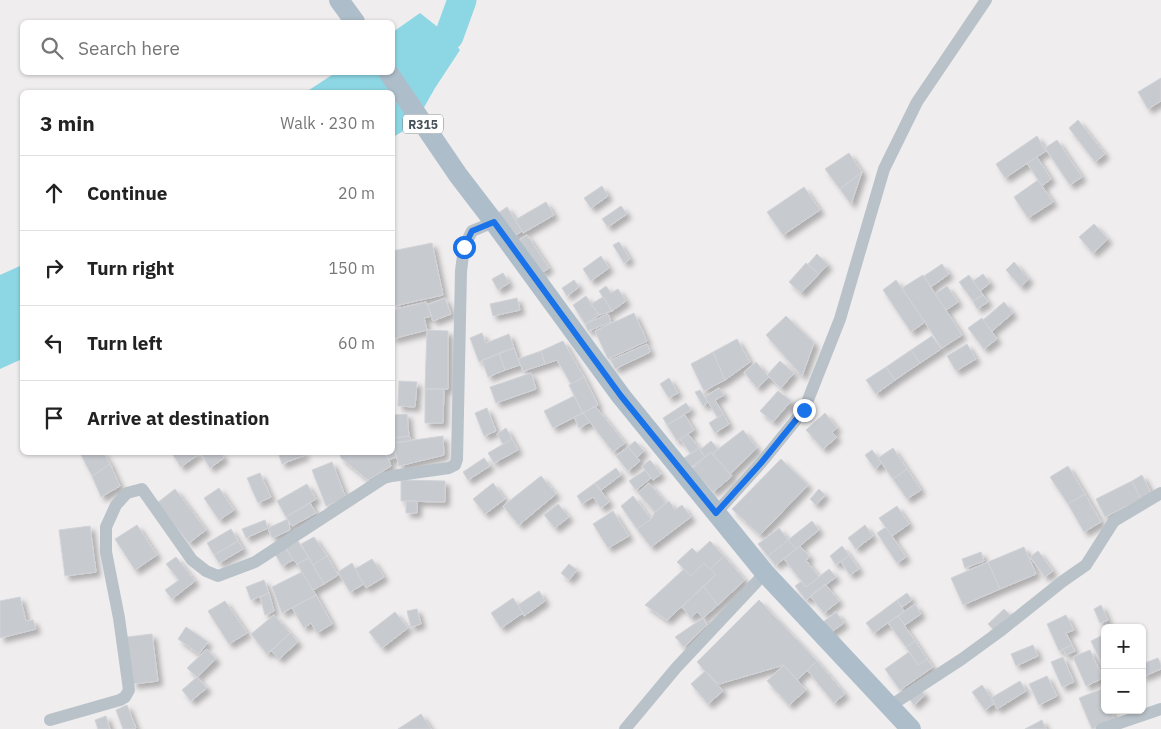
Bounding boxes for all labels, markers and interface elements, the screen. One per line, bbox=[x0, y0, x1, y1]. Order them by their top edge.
search box bbox=[20, 20, 395, 75]
icon: search bbox=[38, 34, 66, 62]
text: Search here bbox=[78, 36, 180, 60]
text: 3 min bbox=[40, 109, 95, 137]
text: Walk · 230 m bbox=[280, 113, 375, 133]
road number: R315 bbox=[403, 115, 443, 134]
icon: ahead bbox=[40, 179, 68, 207]
text: Continue bbox=[87, 181, 167, 205]
text: 20 m bbox=[338, 183, 375, 203]
route start bbox=[453, 236, 476, 259]
icon: right bbox=[40, 254, 68, 282]
text: Turn right bbox=[87, 256, 174, 280]
text: 150 m bbox=[328, 258, 375, 278]
icon: left bbox=[40, 329, 68, 357]
text: Turn left bbox=[87, 331, 163, 355]
text: 60 m bbox=[338, 333, 375, 353]
route end bbox=[793, 399, 816, 422]
icon: arrive bbox=[40, 404, 68, 432]
text: Arrive at destination bbox=[87, 406, 270, 430]
map controls bbox=[1101, 624, 1146, 714]
button: + bbox=[1101, 624, 1146, 669]
button: − bbox=[1101, 669, 1146, 714]

